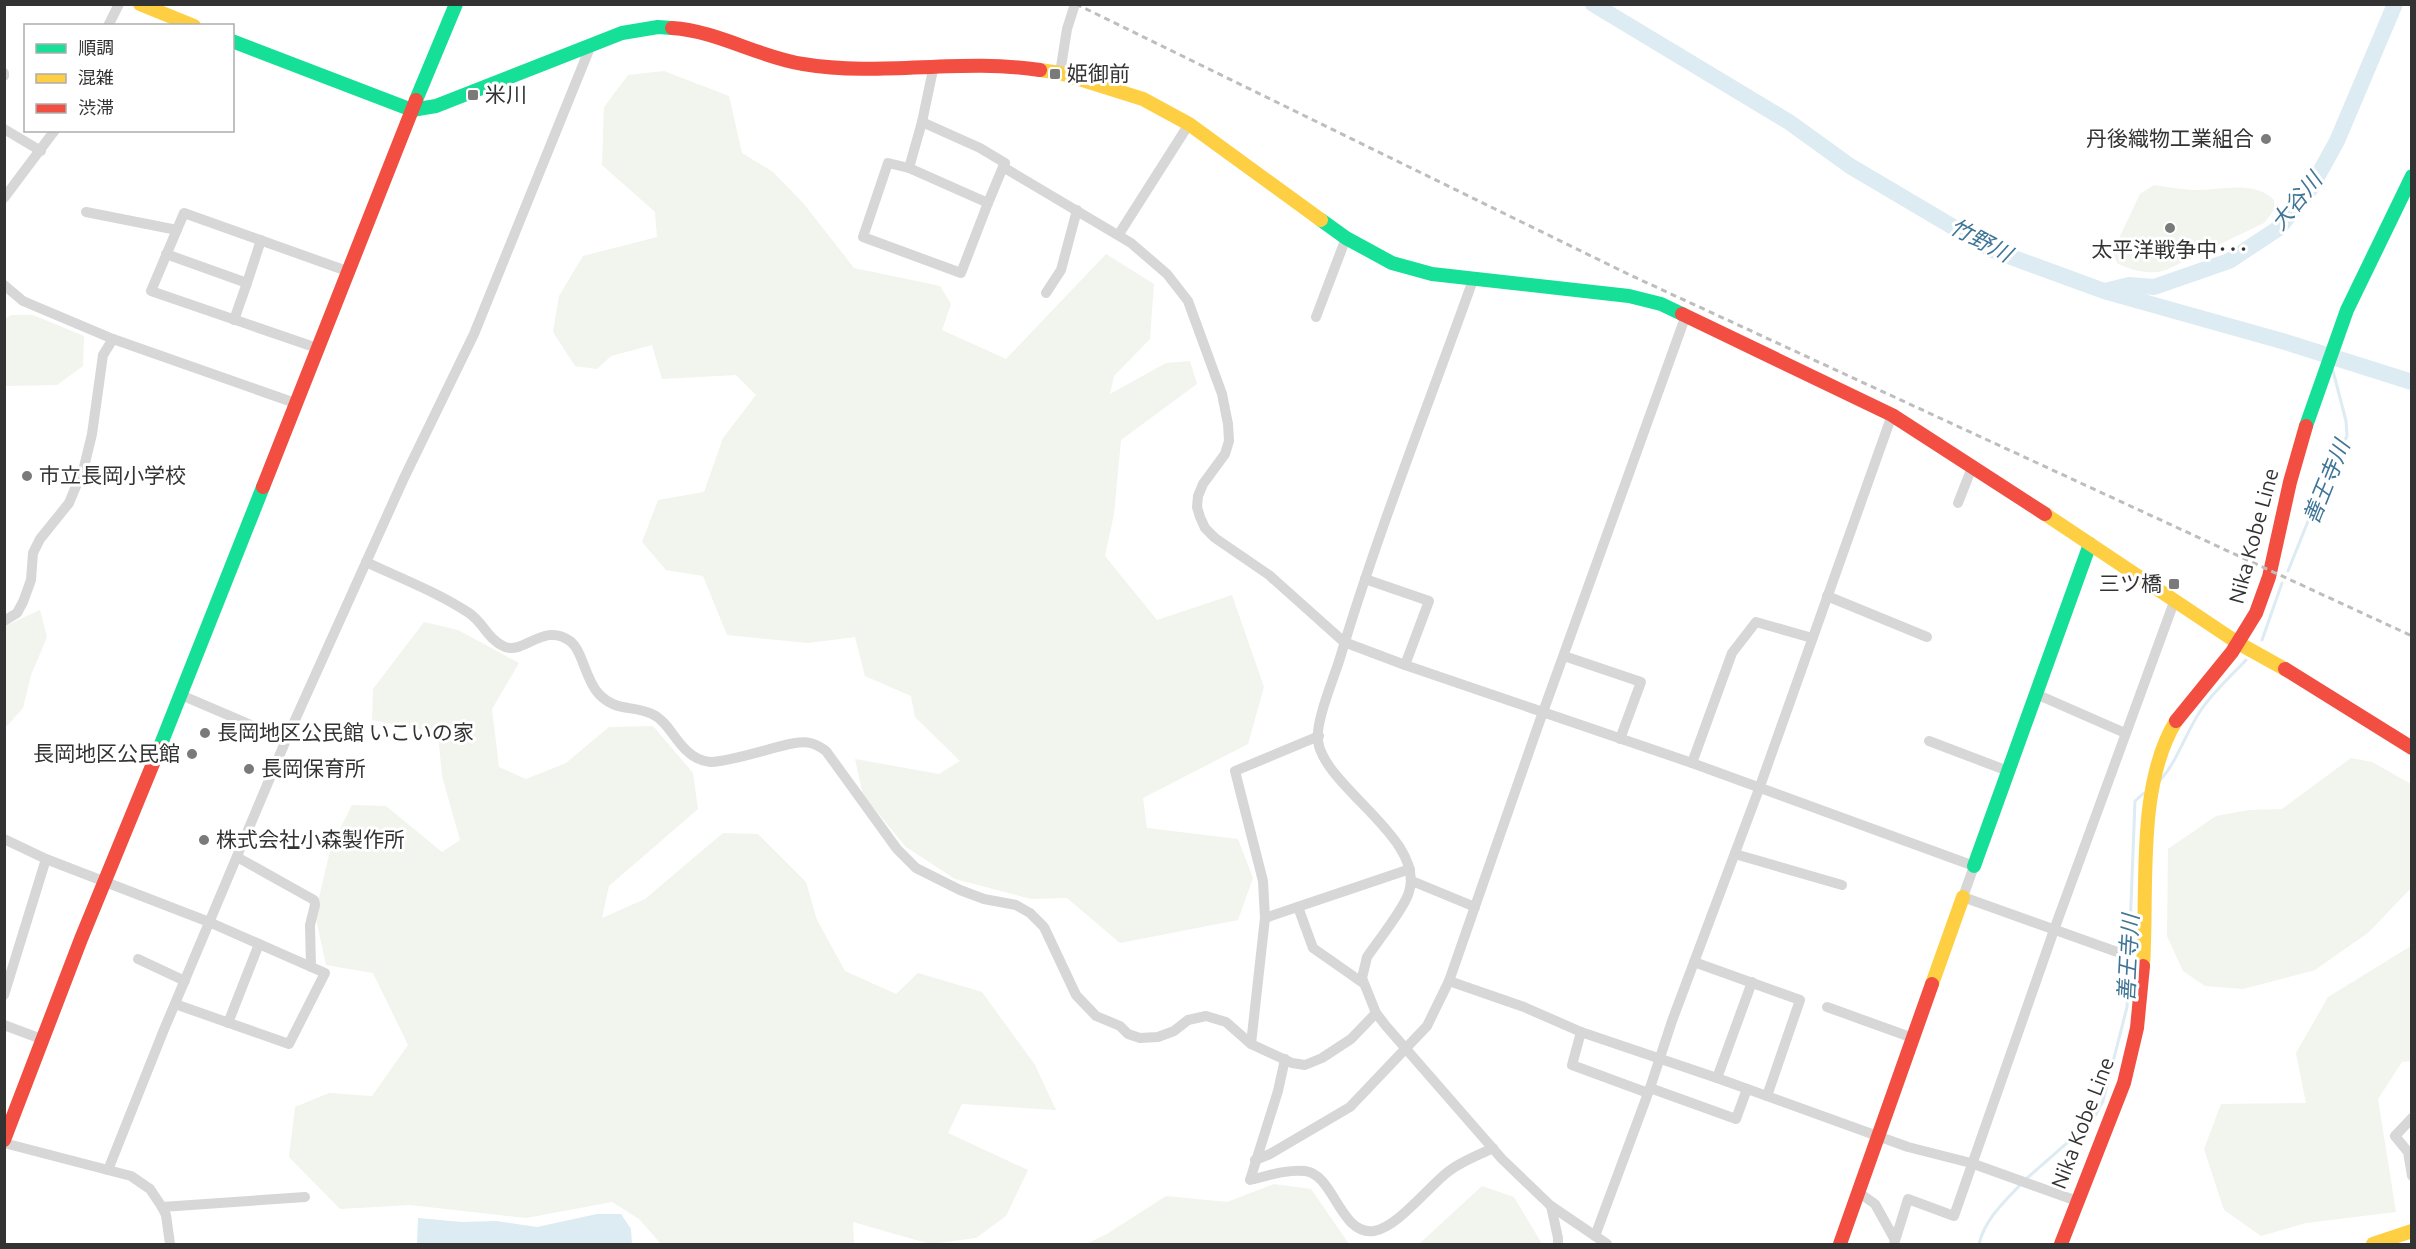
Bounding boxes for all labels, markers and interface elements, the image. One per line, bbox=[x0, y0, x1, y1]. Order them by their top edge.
legend bbox=[24, 24, 234, 132]
text: 順調 bbox=[78, 37, 114, 57]
place label: 姫御前 bbox=[1067, 61, 1130, 85]
text: 混雑 bbox=[78, 67, 114, 87]
marker: 姫御前 bbox=[1048, 67, 1062, 81]
place label: 米川 bbox=[485, 82, 527, 106]
marker: 米川 bbox=[466, 88, 480, 102]
text: 渋滞 bbox=[78, 97, 114, 117]
place label: 丹後織物工業組合 bbox=[2086, 126, 2254, 150]
marker: 丹後織物工業組合 bbox=[2259, 132, 2273, 146]
water label: 大谷川 bbox=[2265, 166, 2327, 234]
water label: 竹野川 bbox=[1946, 213, 2018, 267]
marker: 太平洋戦争中･･･ bbox=[2163, 221, 2177, 235]
place label: 太平洋戦争中･･･ bbox=[2091, 237, 2249, 261]
water label: 善王寺川 bbox=[2297, 434, 2354, 527]
place label: 市立長岡小学校 bbox=[39, 463, 186, 487]
street label: Nika Kobe Line bbox=[2223, 465, 2283, 606]
marker: 市立長岡小学校 bbox=[20, 469, 34, 483]
place label: 三ツ橋 bbox=[2099, 571, 2162, 595]
marker: 三ツ橋 bbox=[2167, 577, 2181, 591]
place label: 長岡地区公民館 いこいの家 bbox=[217, 720, 474, 744]
marker: 長岡地区公民館 いこいの家 bbox=[198, 726, 212, 740]
place label: 長岡地区公民館 bbox=[33, 741, 180, 765]
marker: 長岡地区公民館 bbox=[185, 747, 199, 761]
place label: 長岡保育所 bbox=[261, 756, 366, 780]
marker: 長岡保育所 bbox=[242, 762, 256, 776]
place label: 株式会社小森製作所 bbox=[216, 827, 405, 851]
marker: 株式会社小森製作所 bbox=[197, 833, 211, 847]
water label: 善王寺川 bbox=[2113, 911, 2142, 1003]
street label: Nika Kobe Line bbox=[2046, 1053, 2118, 1192]

